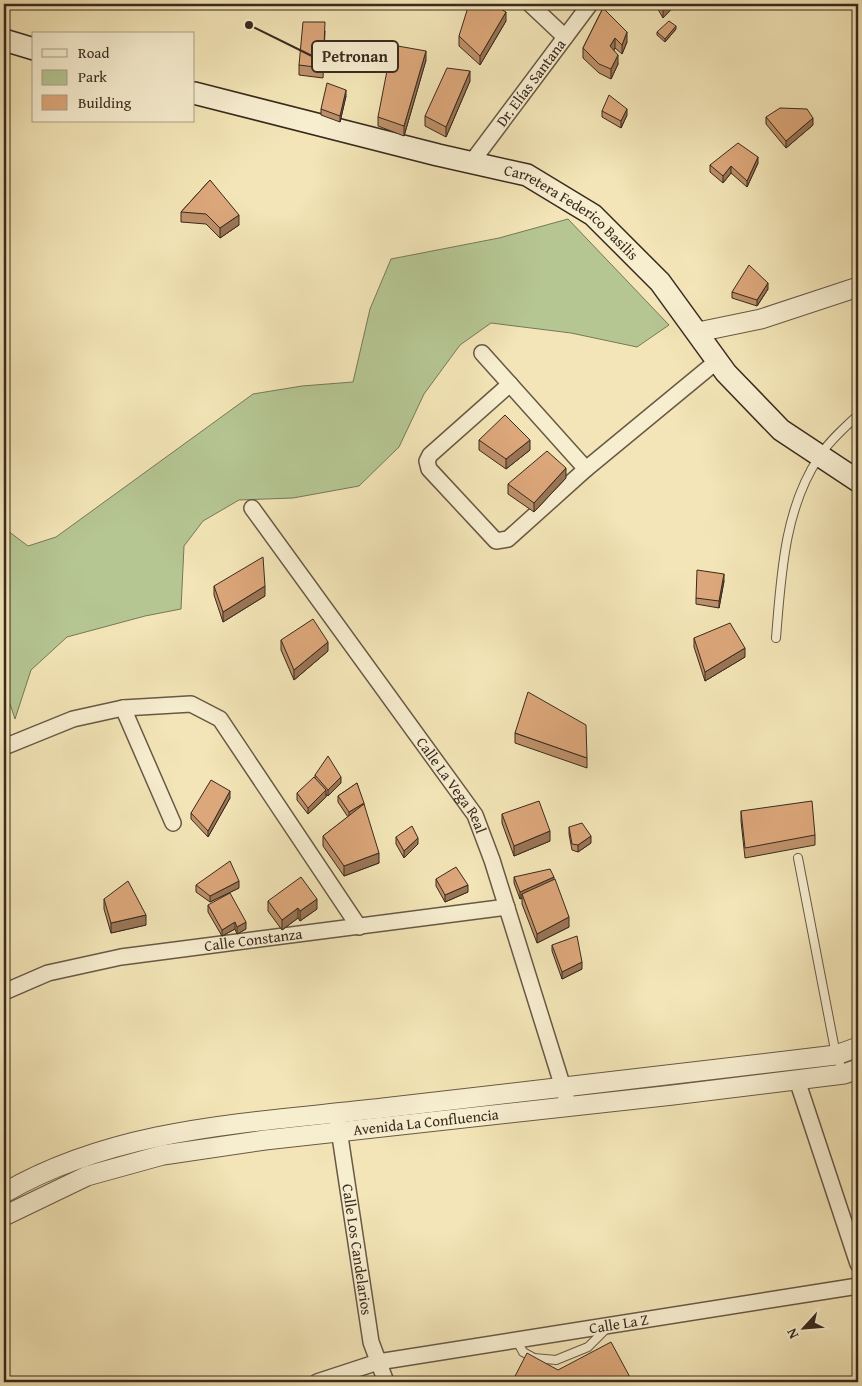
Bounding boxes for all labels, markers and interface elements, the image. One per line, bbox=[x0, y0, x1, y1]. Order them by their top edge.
legend bbox=[32, 32, 195, 122]
street label: Dr. Elías Santana bbox=[491, 35, 570, 131]
callout: Petronan bbox=[312, 41, 398, 72]
text: Road bbox=[78, 42, 109, 63]
text: Petronan bbox=[322, 44, 389, 68]
text: Park bbox=[78, 66, 107, 87]
text: Building bbox=[78, 92, 132, 113]
street label: Carretera Federico Basilis bbox=[502, 159, 643, 265]
street label: Calle La Vega Real bbox=[412, 733, 492, 836]
street label: Calle Constanza bbox=[203, 923, 303, 956]
street label: Avenida La Confluencia bbox=[352, 1103, 500, 1140]
street label: Calle Los Candelarios bbox=[337, 1182, 378, 1317]
north arrow bbox=[780, 1304, 830, 1354]
street label: Calle La Z bbox=[588, 1308, 650, 1338]
text: N bbox=[781, 1325, 803, 1342]

